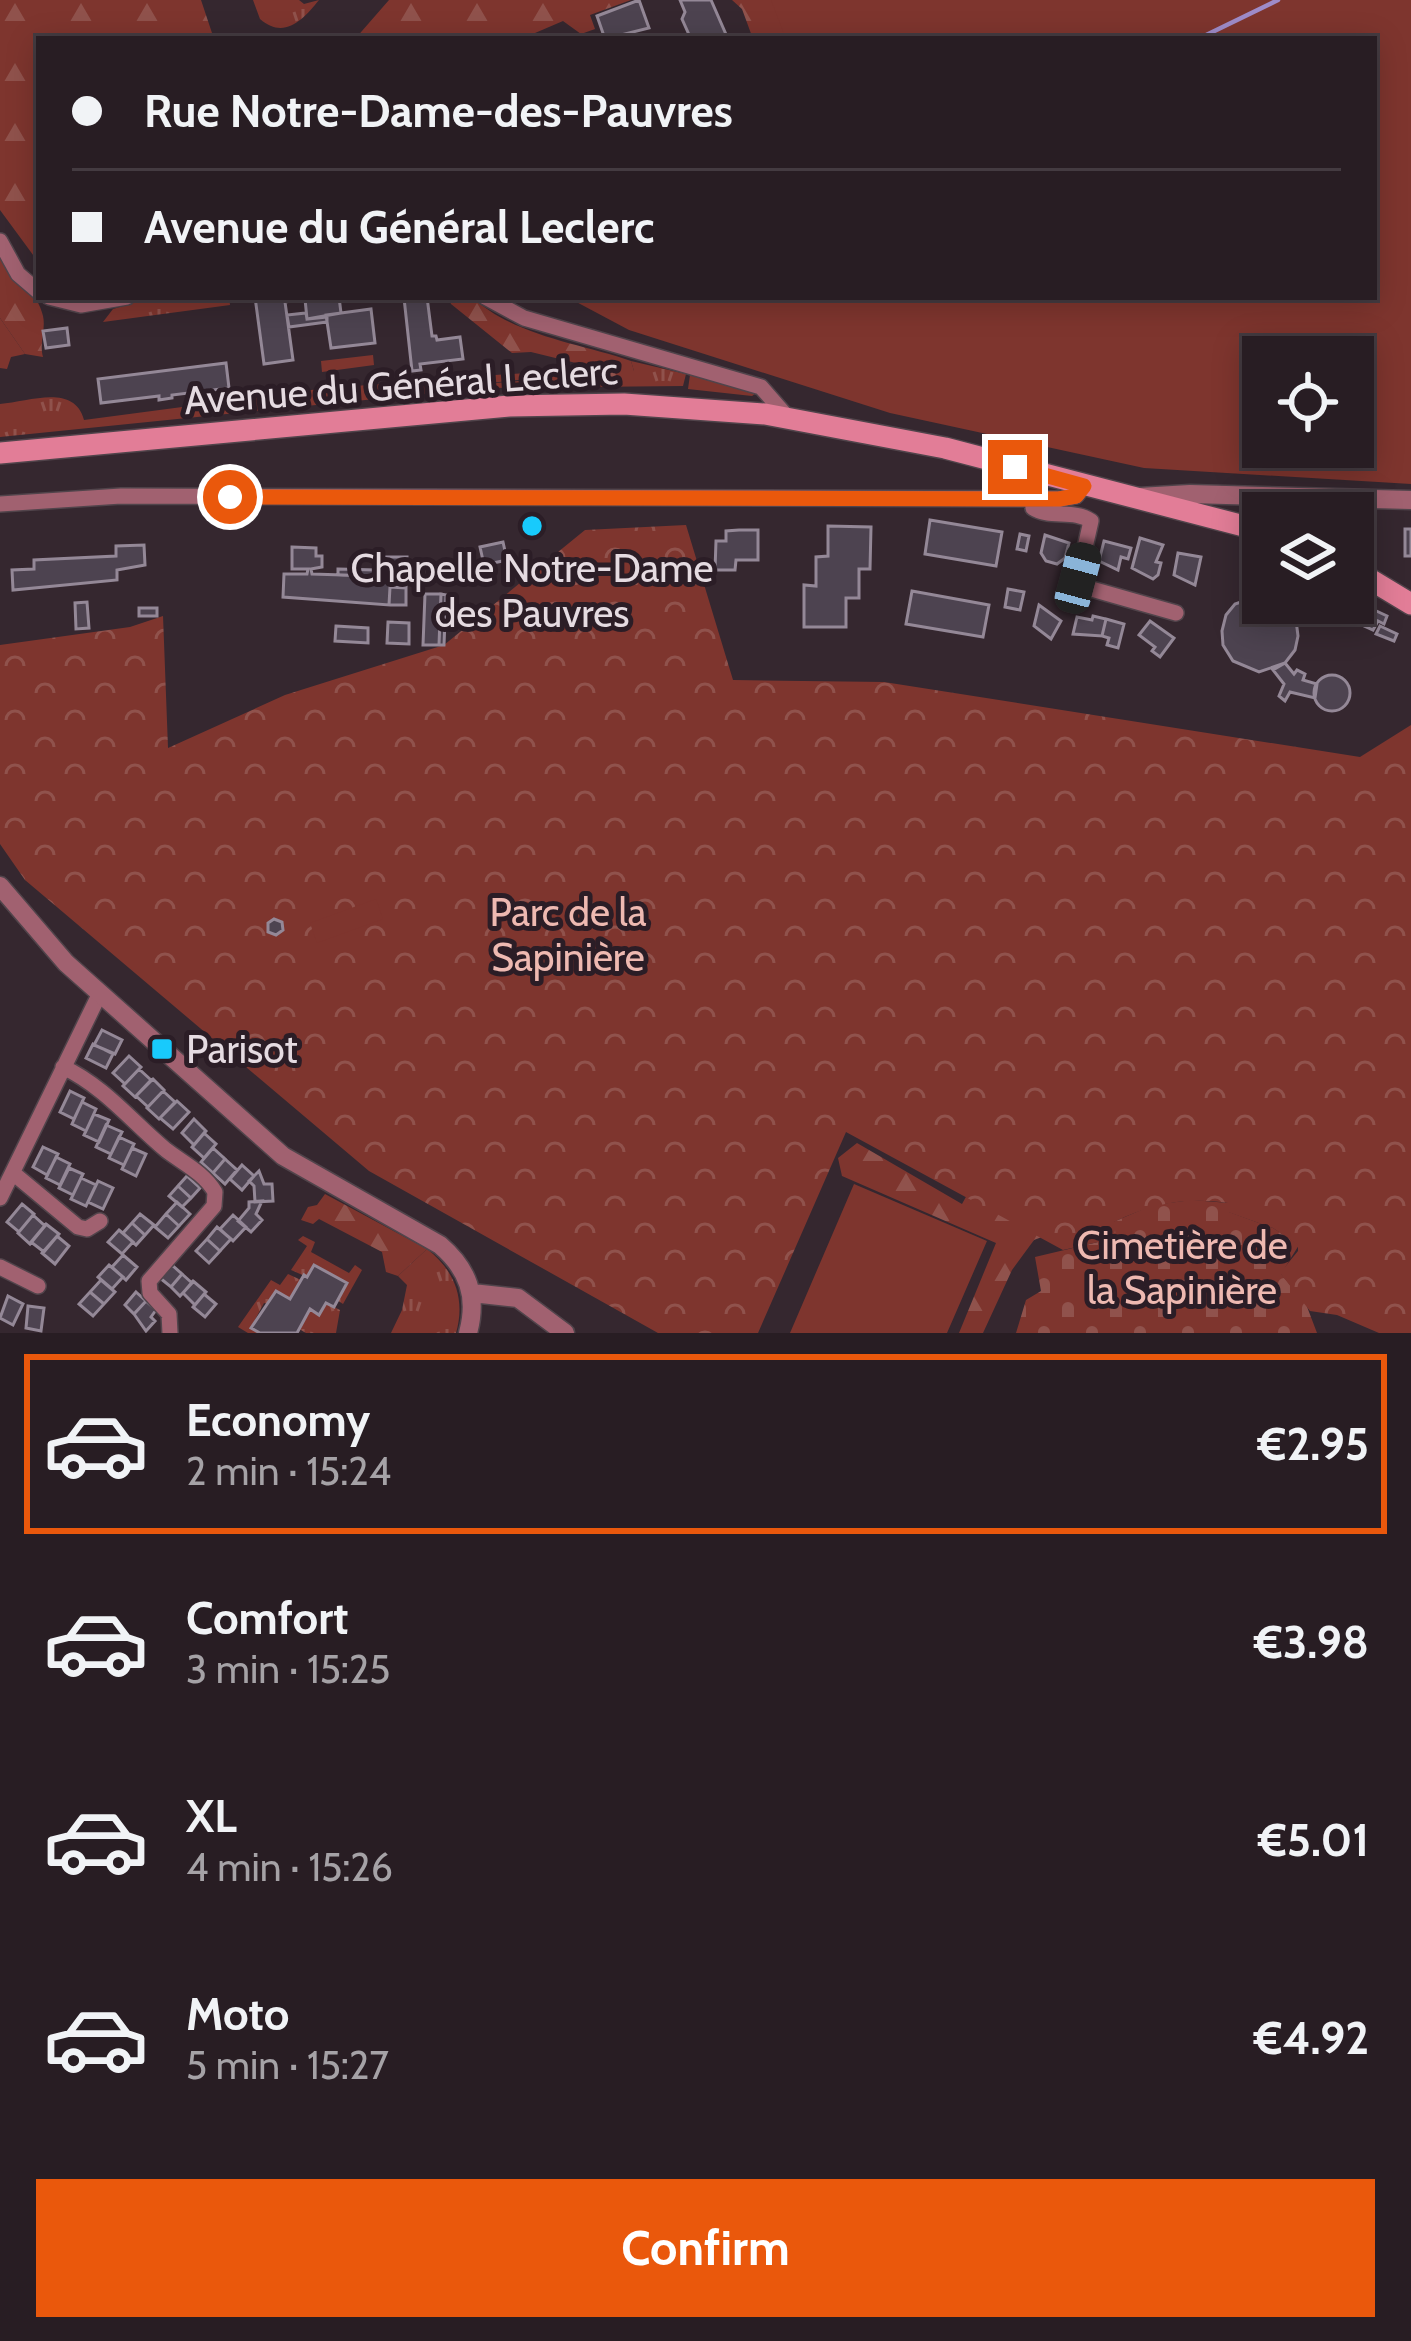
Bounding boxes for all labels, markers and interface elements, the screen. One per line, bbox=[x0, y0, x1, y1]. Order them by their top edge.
text: Rue Notre-Dame-des-Pauvres bbox=[144, 84, 733, 138]
text: Avenue du Général Leclerc bbox=[144, 200, 654, 254]
map controls bbox=[1242, 336, 1374, 624]
button: locate bbox=[1242, 336, 1374, 468]
street label: Avenue du Général Leclerc bbox=[182, 346, 620, 424]
route end bbox=[988, 440, 1042, 494]
route start bbox=[203, 470, 257, 524]
button: layers bbox=[1242, 492, 1374, 624]
marker: Chapelle Notre-Dame des Pauvres bbox=[519, 513, 545, 539]
car bbox=[1051, 539, 1105, 617]
place label: Chapelle Notre-Dame des Pauvres bbox=[350, 544, 714, 637]
park label: Parc de la Sapinière bbox=[489, 888, 647, 981]
place label: Parisot bbox=[186, 1025, 298, 1073]
marker: Parisot bbox=[149, 1036, 175, 1062]
park label: Cimetière de la Sapinière bbox=[1076, 1221, 1288, 1314]
icon: car bbox=[42, 1390, 150, 1498]
text: Economy bbox=[186, 1393, 370, 1447]
text: €2.95 bbox=[1258, 1417, 1369, 1471]
text: 2 min · 15:24 bbox=[186, 1447, 391, 1495]
icon: car bbox=[42, 1588, 150, 1696]
text: Comfort bbox=[186, 1591, 349, 1645]
text: €3.98 bbox=[1254, 1615, 1369, 1669]
text: 3 min · 15:25 bbox=[186, 1645, 390, 1693]
icon: car bbox=[42, 1786, 150, 1894]
text: XL bbox=[186, 1789, 237, 1843]
text: €5.01 bbox=[1258, 1813, 1369, 1867]
text: 4 min · 15:26 bbox=[186, 1843, 393, 1891]
icon: car bbox=[42, 1984, 150, 2092]
text: Moto bbox=[186, 1987, 289, 2041]
text: €4.92 bbox=[1254, 2011, 1369, 2065]
text: 5 min · 15:27 bbox=[186, 2041, 389, 2089]
button: Confirm bbox=[36, 2179, 1375, 2317]

